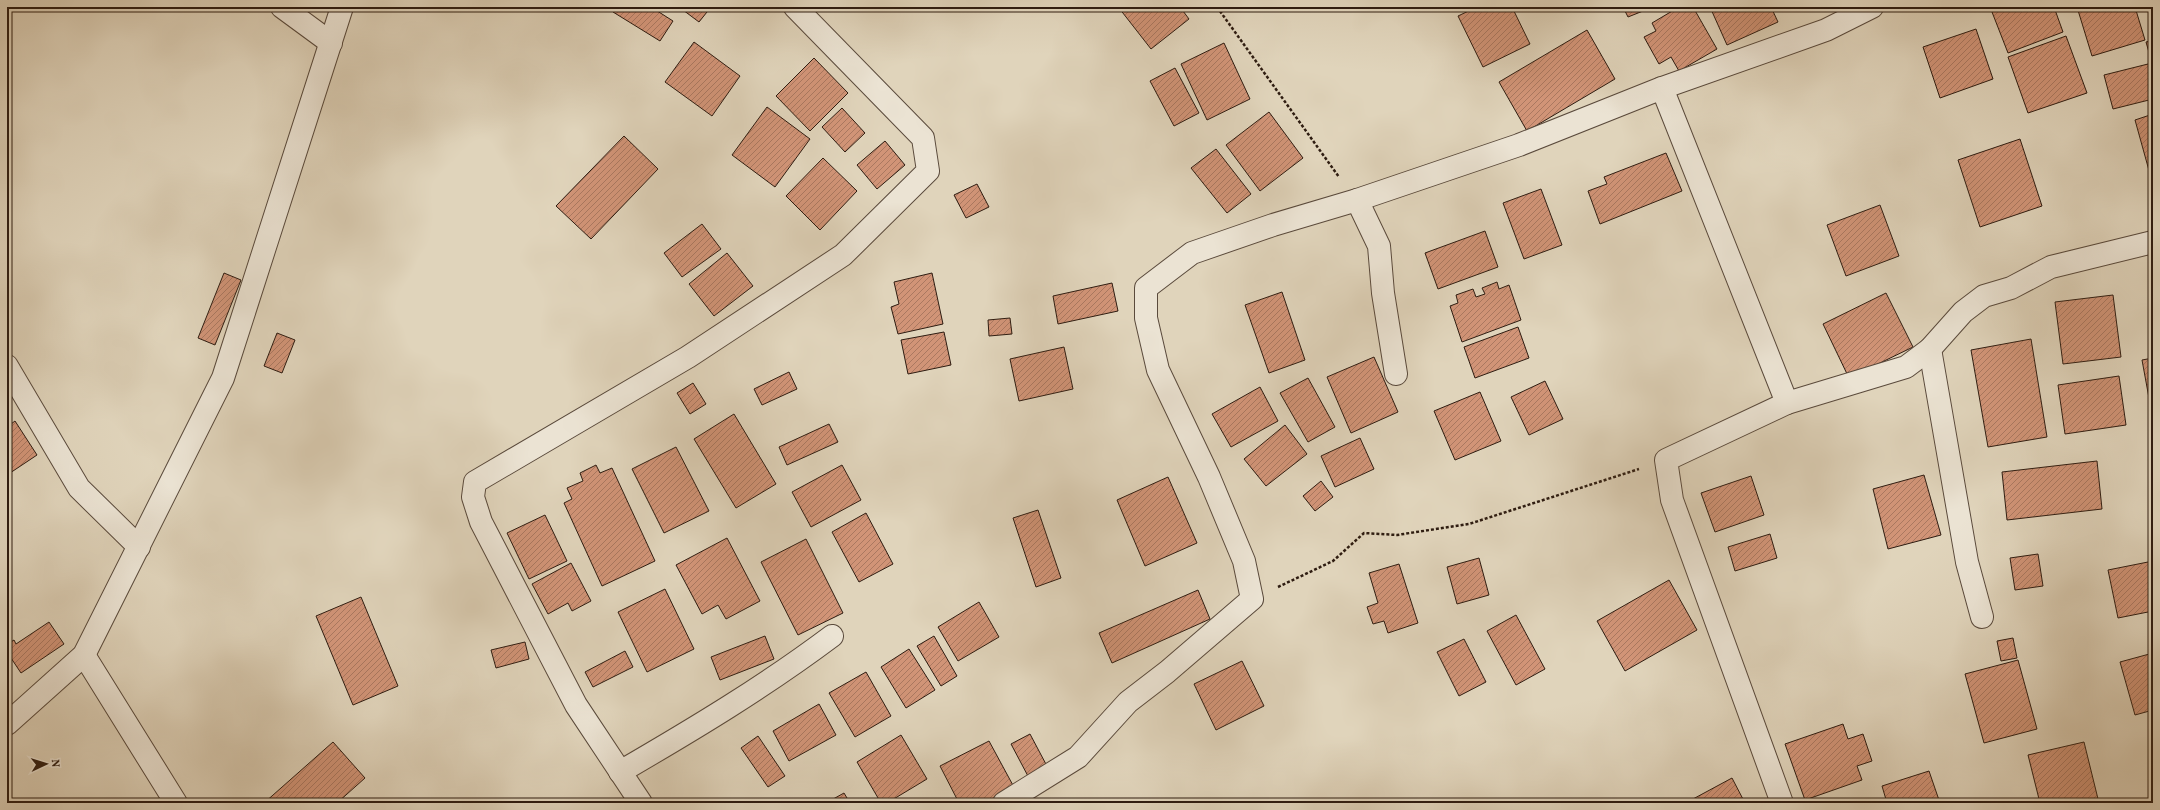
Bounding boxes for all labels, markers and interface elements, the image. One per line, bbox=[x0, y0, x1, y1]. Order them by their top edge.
north arrow bbox=[26, 744, 66, 784]
text: N bbox=[47, 759, 62, 768]

